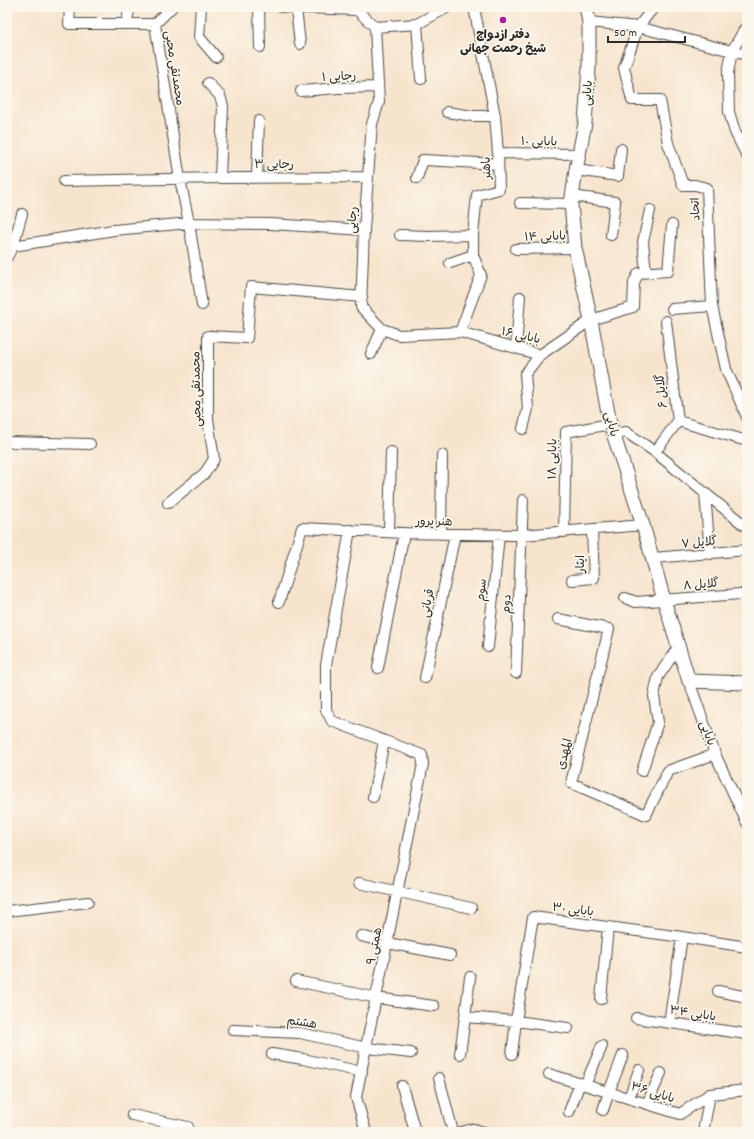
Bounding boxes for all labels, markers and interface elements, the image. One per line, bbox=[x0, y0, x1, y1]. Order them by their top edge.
marker: دفتر ازدواج شیخ رحمت جهانی bbox=[498, 15, 508, 25]
scale bar bbox=[608, 18, 685, 44]
text: 50 m bbox=[614, 25, 637, 42]
place label: دفتر ازدواج شیخ رحمت جهانی bbox=[460, 27, 546, 58]
street label: محمدتقی محبی bbox=[159, 30, 188, 107]
street label: رجایی ۱ bbox=[322, 68, 357, 87]
street label: بابایی bbox=[579, 80, 598, 106]
street label: بابایی ۱۰ bbox=[521, 134, 557, 151]
street label: باهنر bbox=[479, 156, 496, 181]
street label: رجایی ۳ bbox=[254, 157, 294, 174]
street label: اتحاد bbox=[688, 197, 705, 221]
street label: رجایی bbox=[344, 206, 363, 234]
street label: بابایی ۱۴ bbox=[524, 228, 566, 247]
street label: بابایی ۱۶ bbox=[499, 324, 542, 349]
street label: محمدتقی محبی bbox=[188, 351, 207, 427]
street label: گلایل ۶ bbox=[652, 373, 673, 409]
street label: بابایی bbox=[599, 410, 622, 439]
street label: بابایی ۱۸ bbox=[545, 438, 562, 480]
street label: هنر پرور bbox=[414, 514, 453, 531]
street label: گلایل ۷ bbox=[680, 533, 718, 554]
street label: ایثار bbox=[573, 555, 590, 574]
street label: گلایل ۸ bbox=[683, 575, 720, 596]
street label: سوم bbox=[473, 578, 492, 602]
street label: قربانی bbox=[417, 587, 440, 619]
street label: دوم bbox=[498, 594, 516, 614]
street label: بابایی bbox=[694, 719, 719, 748]
street label: المهدی bbox=[553, 737, 578, 772]
street label: بابایی ۳۰ bbox=[551, 900, 595, 921]
street label: همتی ۹ bbox=[364, 926, 387, 966]
street label: بابایی ۳۴ bbox=[668, 1002, 717, 1027]
street label: هشتم bbox=[286, 1013, 318, 1034]
street label: بابایی ۳۶ bbox=[628, 1079, 677, 1108]

